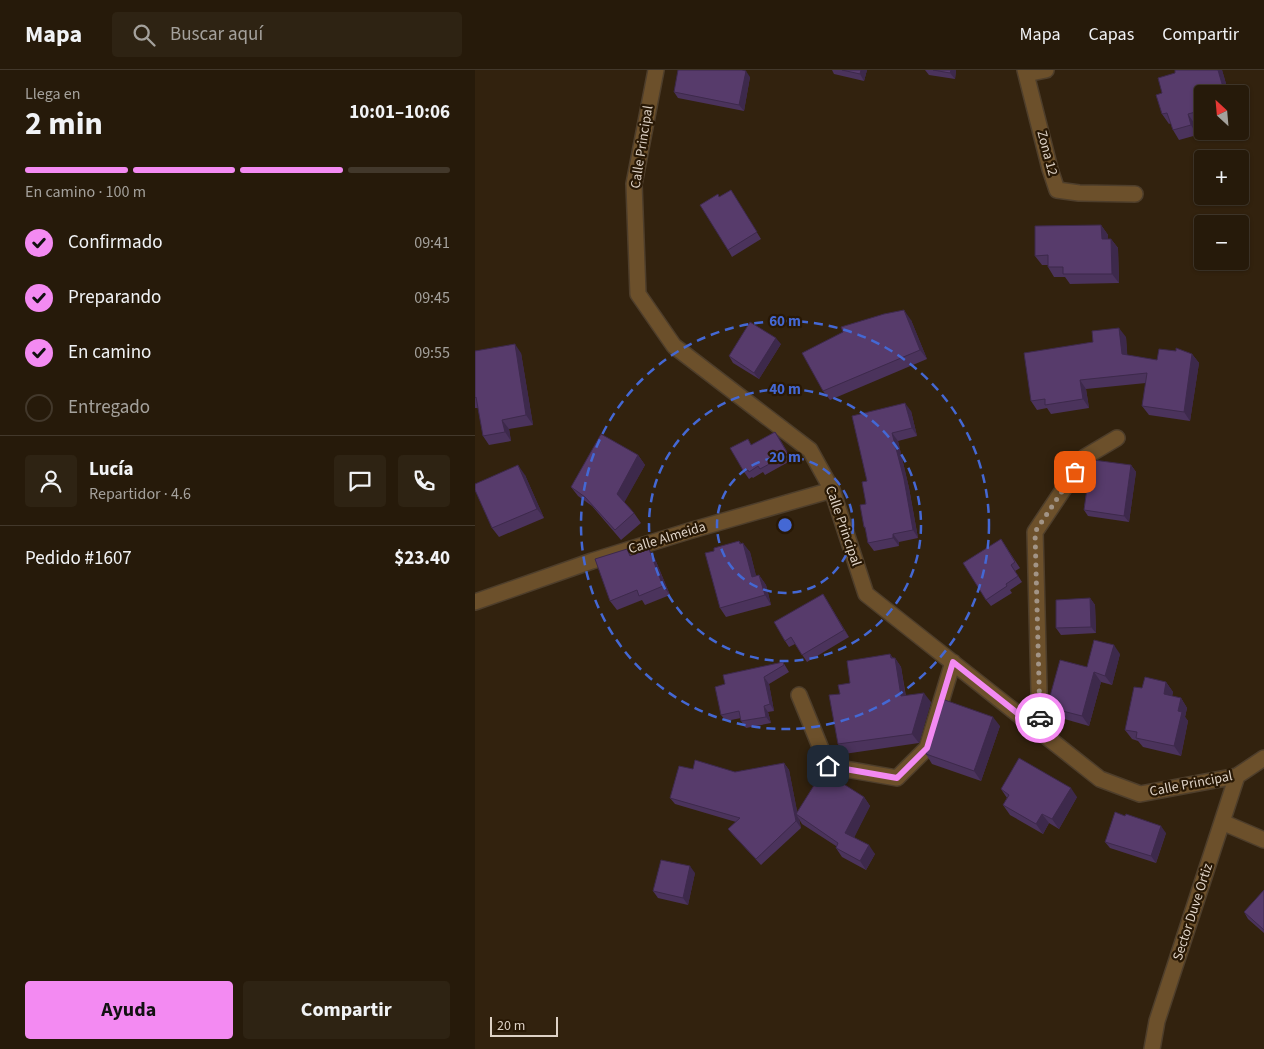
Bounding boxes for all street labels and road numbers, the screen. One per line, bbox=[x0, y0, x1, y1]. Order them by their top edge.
street label: Calle Principal bbox=[626, 104, 659, 190]
street label: Zona 12 bbox=[1031, 128, 1063, 178]
street label: Calle Principal bbox=[820, 483, 866, 569]
street label: Calle Almeida bbox=[626, 517, 708, 559]
street label: Calle Principal bbox=[1148, 766, 1234, 802]
street label: Sector Duve Ortiz bbox=[1168, 861, 1218, 963]

